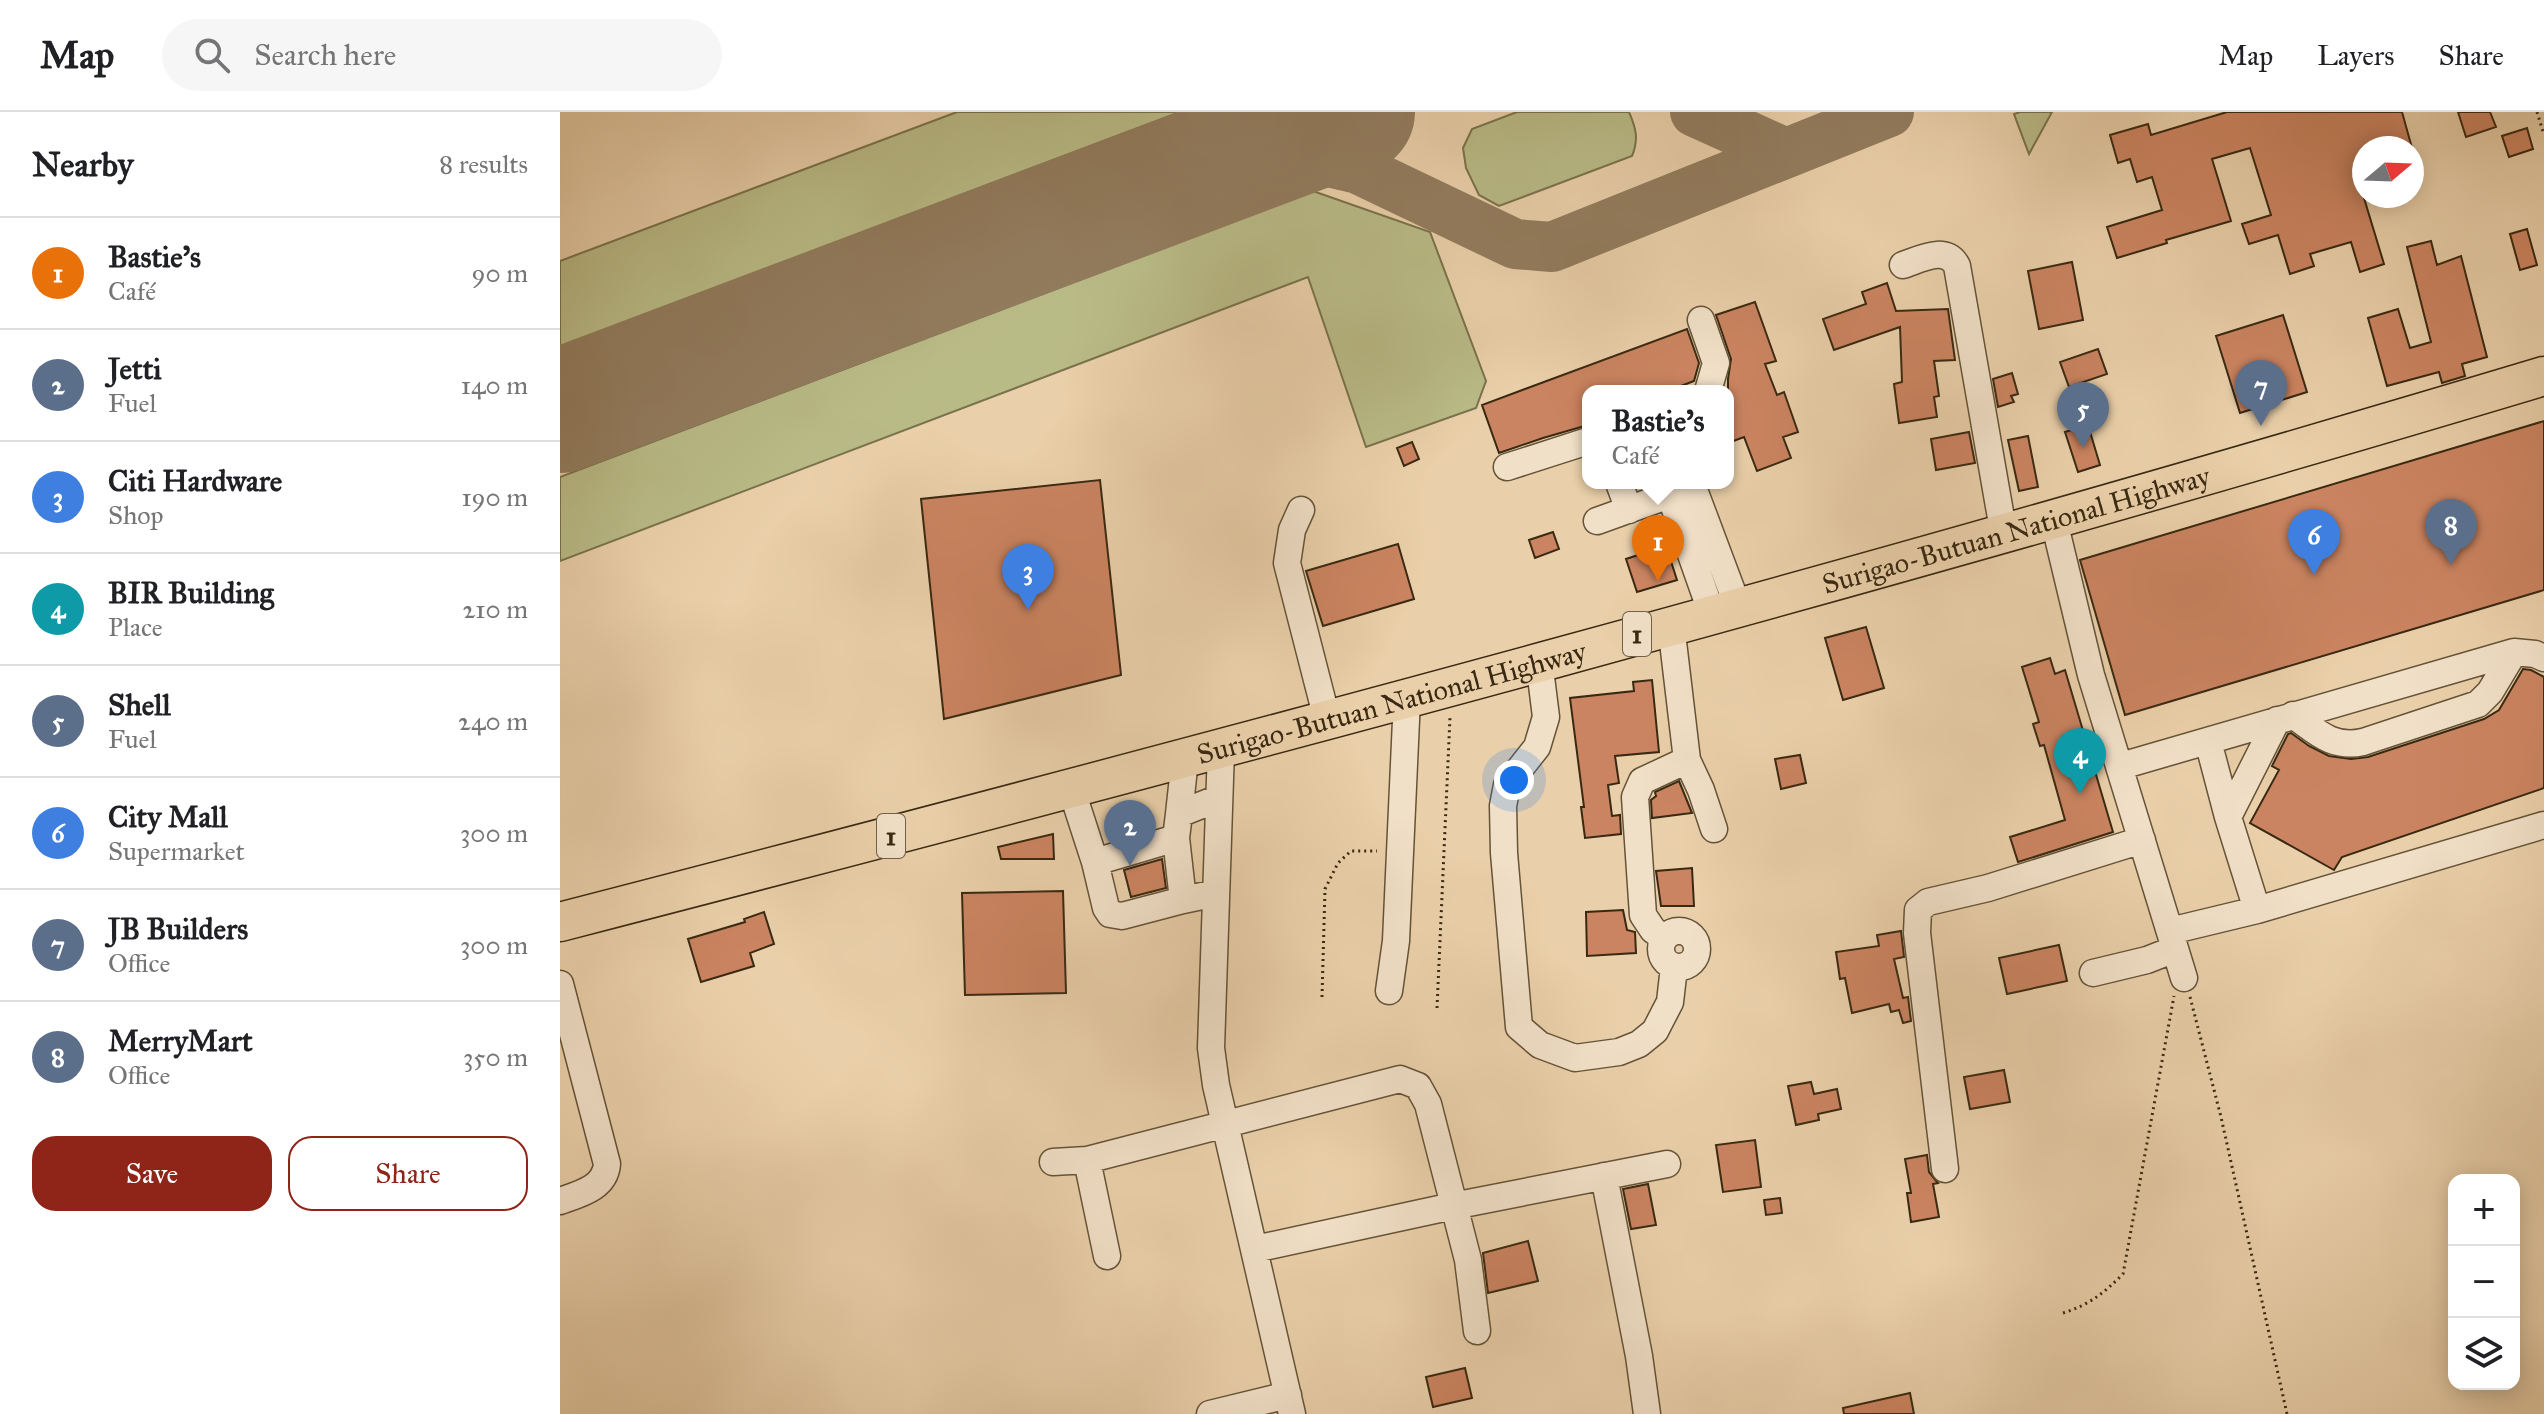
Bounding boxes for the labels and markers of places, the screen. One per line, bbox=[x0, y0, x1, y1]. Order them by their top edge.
pin: 7 bbox=[2235, 360, 2287, 426]
pin: 5 bbox=[2057, 382, 2109, 448]
pin: 8 bbox=[2425, 499, 2477, 565]
pin: 6 bbox=[2288, 509, 2340, 575]
pin: 1 bbox=[1632, 515, 1684, 581]
pin: 3 bbox=[1002, 544, 1054, 610]
pin: 4 bbox=[2054, 728, 2106, 794]
pin: 2 bbox=[1104, 800, 1156, 866]

